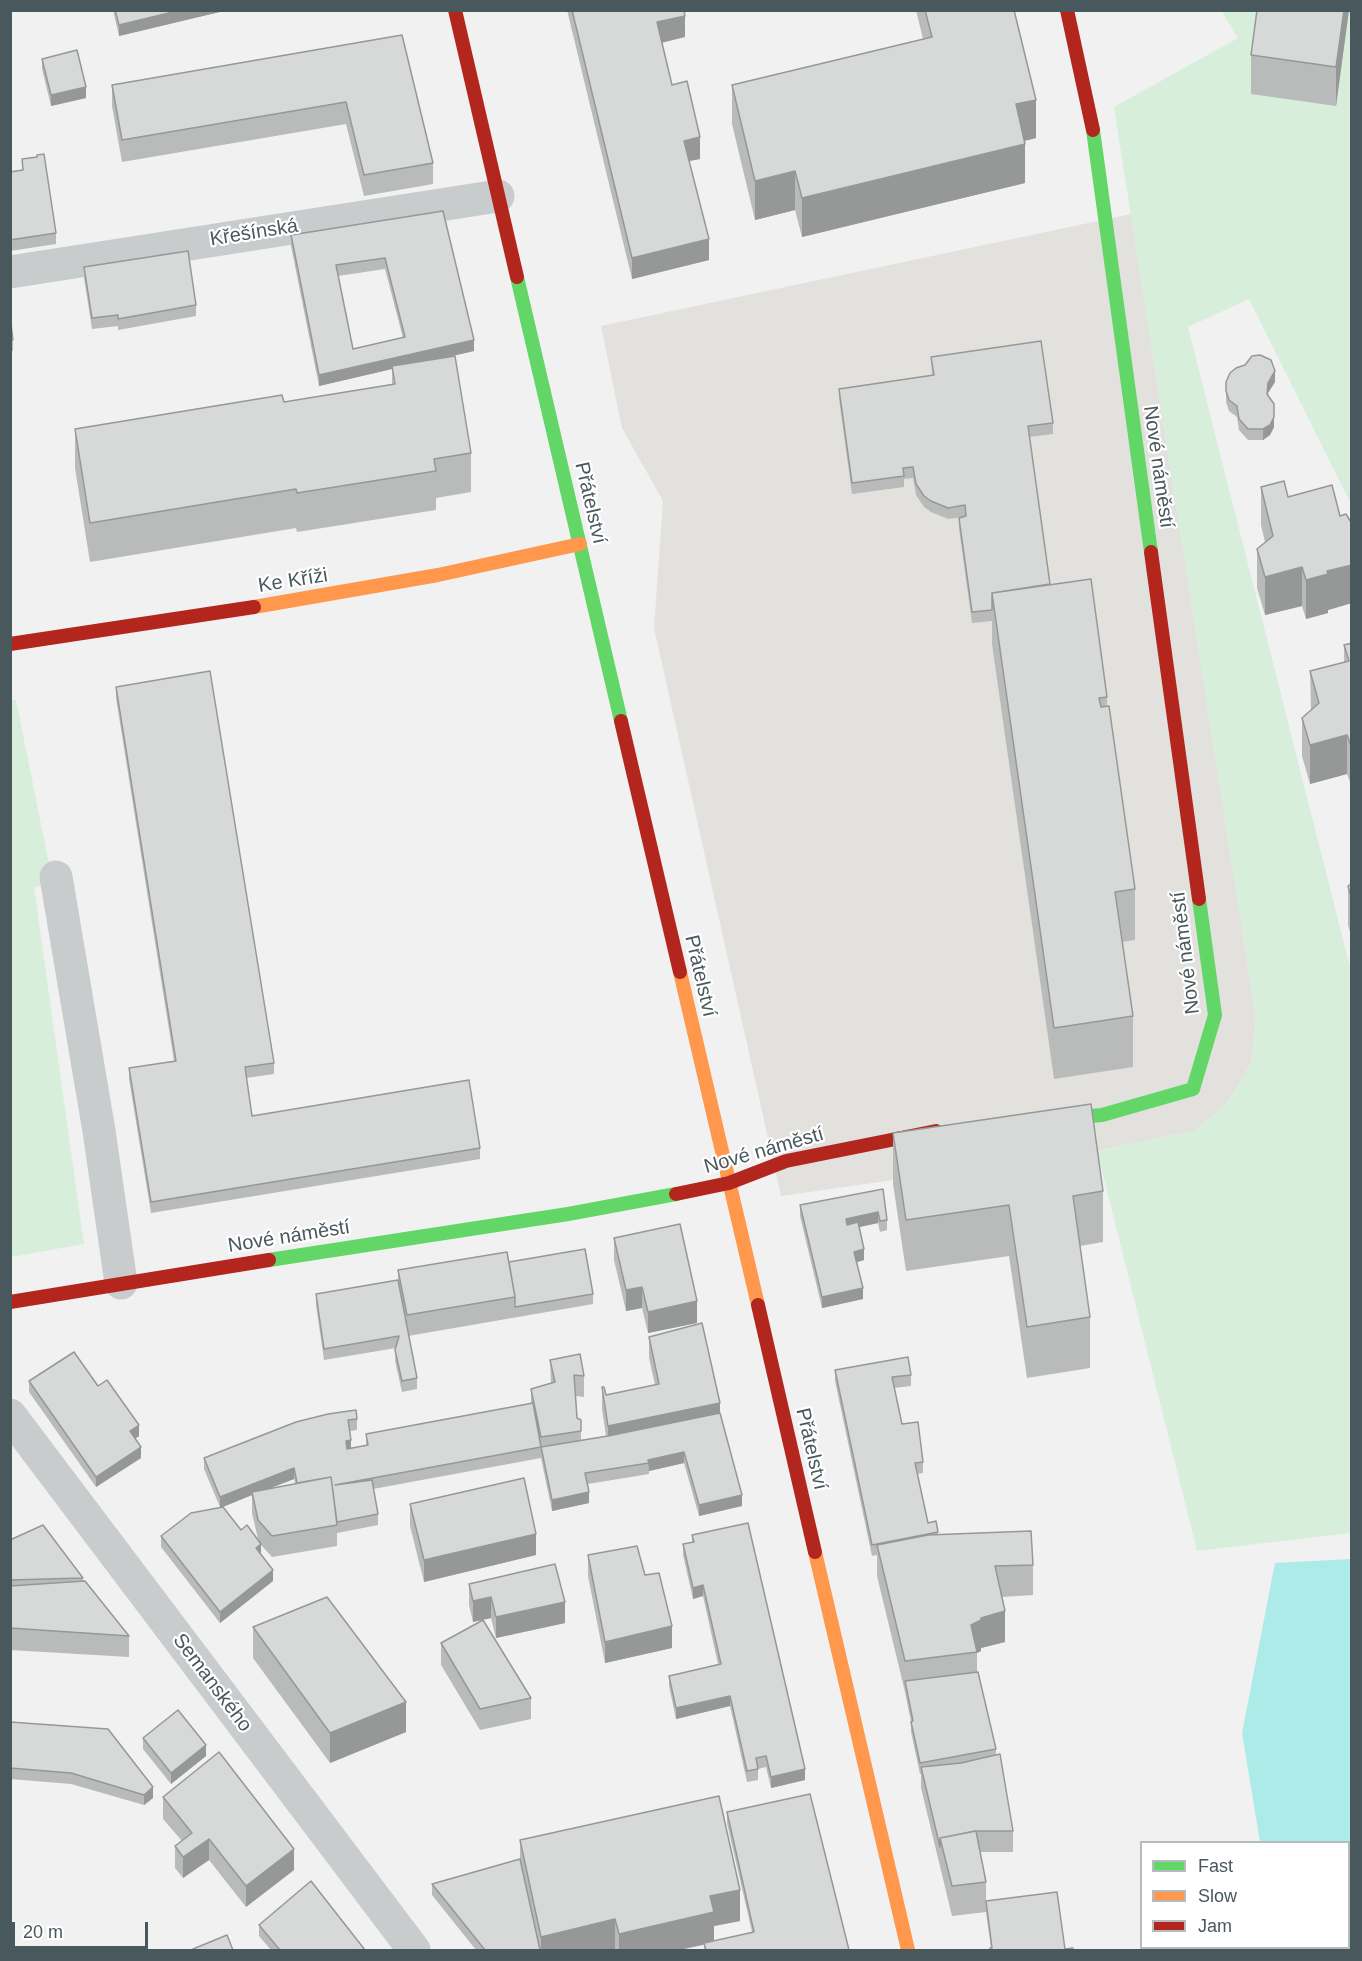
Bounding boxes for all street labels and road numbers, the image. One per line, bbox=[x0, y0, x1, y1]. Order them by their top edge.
street label: Křešínská bbox=[208, 214, 300, 252]
street label: Nové náměstí bbox=[1138, 404, 1178, 530]
street label: Přátelství bbox=[569, 460, 611, 546]
street label: Ke Kříži bbox=[257, 564, 329, 598]
street label: Nové náměstí bbox=[1167, 890, 1205, 1016]
street label: Přátelství bbox=[679, 933, 721, 1019]
street label: Nové náměstí bbox=[701, 1122, 827, 1180]
street label: Nové náměstí bbox=[226, 1215, 352, 1259]
street label: Přátelství bbox=[790, 1406, 832, 1492]
street label: Semanského bbox=[167, 1629, 257, 1737]

